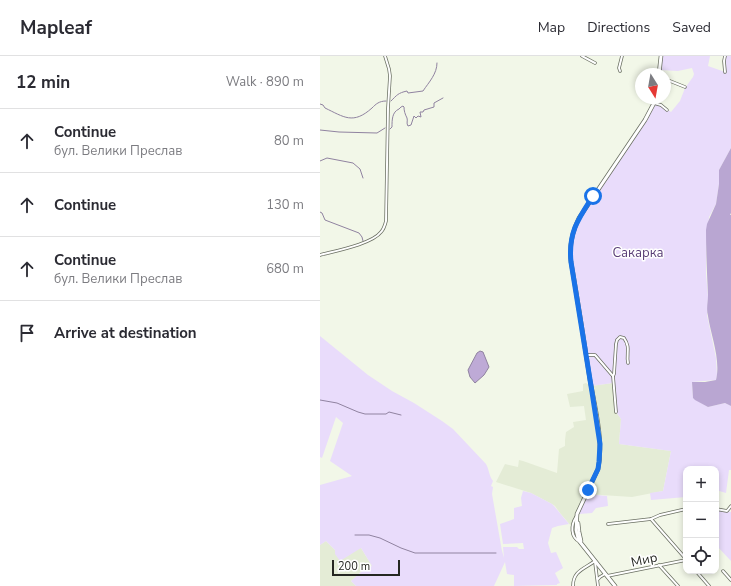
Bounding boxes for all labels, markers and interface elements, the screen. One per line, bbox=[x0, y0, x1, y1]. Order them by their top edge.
text: Mapleaf bbox=[20, 15, 92, 41]
text: Map bbox=[538, 18, 565, 37]
text: Directions bbox=[587, 18, 650, 37]
text: Saved bbox=[672, 18, 711, 37]
north arrow bbox=[635, 68, 671, 104]
text: 12 min bbox=[16, 71, 70, 94]
text: Walk · 890 m bbox=[226, 73, 304, 91]
text: Continue bbox=[54, 122, 116, 142]
icon: ahead bbox=[16, 130, 38, 152]
text: 80 m bbox=[274, 132, 304, 150]
text: бул. Велики Преслав bbox=[54, 142, 182, 160]
route start bbox=[584, 187, 602, 205]
icon: ahead bbox=[16, 194, 38, 216]
text: Continue bbox=[54, 195, 116, 215]
text: 130 m bbox=[266, 196, 304, 214]
park label: Сакарка bbox=[612, 244, 664, 262]
text: Continue bbox=[54, 250, 116, 270]
icon: ahead bbox=[16, 258, 38, 280]
text: 680 m bbox=[266, 260, 304, 278]
text: бул. Велики Преслав bbox=[54, 270, 182, 288]
icon: arrive bbox=[16, 322, 38, 344]
text: Arrive at destination bbox=[54, 323, 197, 343]
map controls bbox=[683, 466, 719, 574]
button: + bbox=[683, 466, 719, 502]
route end bbox=[579, 481, 597, 499]
button: − bbox=[683, 502, 719, 538]
button: locate bbox=[683, 538, 719, 574]
street label: Мир bbox=[629, 548, 659, 572]
scale bar bbox=[332, 558, 400, 577]
text: 200 m bbox=[338, 559, 370, 574]

